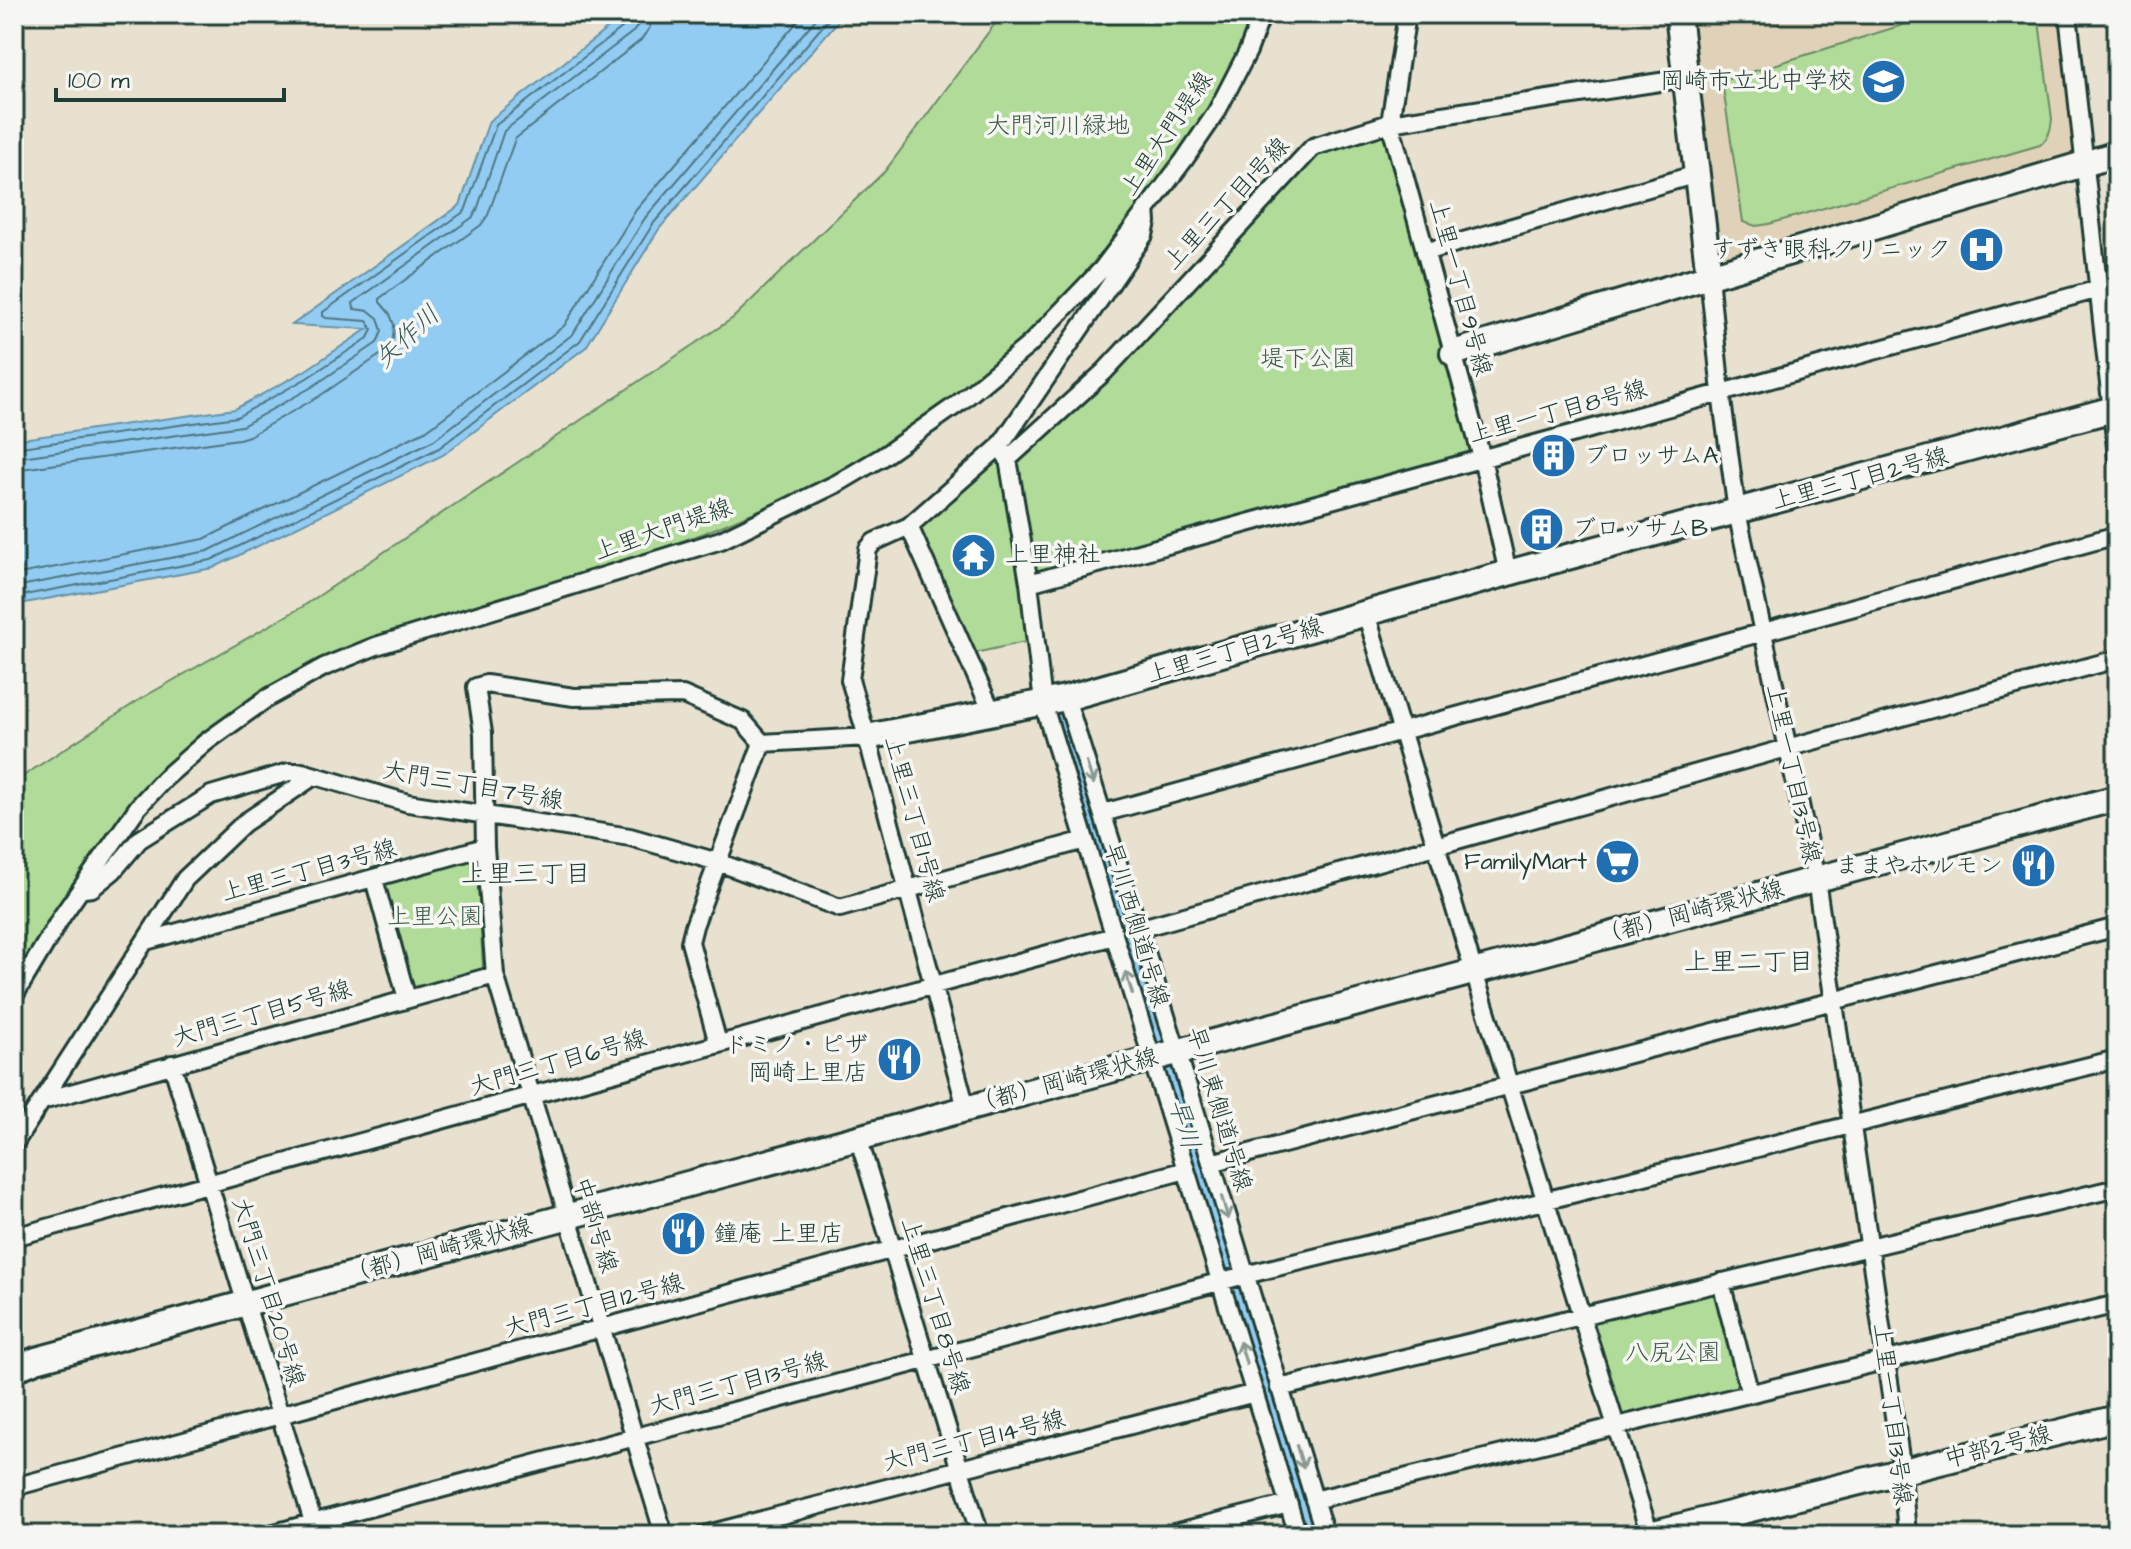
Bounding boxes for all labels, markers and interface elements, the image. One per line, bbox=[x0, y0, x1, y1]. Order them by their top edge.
scale bar bbox=[56, 52, 284, 102]
school or university icon: 岡崎市立北中学校 bbox=[1859, 57, 1907, 105]
text: 100 m bbox=[68, 64, 130, 98]
place label: 岡崎市立北中学校 bbox=[1660, 64, 1852, 98]
street label: 上里大門堤線 bbox=[1113, 65, 1221, 203]
park label: 大門河川緑地 bbox=[986, 109, 1130, 143]
street label: 上里三丁目1号線 bbox=[1156, 130, 1298, 278]
street label: 上里一丁目9号線 bbox=[1420, 196, 1500, 380]
hospital icon: すずき眼科クリニック bbox=[1958, 226, 2006, 274]
place label: すずき眼科クリニック bbox=[1711, 233, 1951, 267]
water label: 矢作川 bbox=[366, 297, 448, 377]
park label: 堤下公園 bbox=[1260, 342, 1356, 376]
street label: 上里一丁目8号線 bbox=[1465, 372, 1651, 452]
building icon: ブロッサムA bbox=[1529, 432, 1577, 480]
place label: ブロッサムA bbox=[1584, 439, 1718, 473]
street label: 上里三丁目2号線 bbox=[1768, 439, 1952, 519]
street label: 上里大門堤線 bbox=[589, 490, 737, 570]
building icon: ブロッサムB bbox=[1517, 505, 1565, 553]
place label: ブロッサムB bbox=[1572, 512, 1708, 546]
temple icon: 上里神社 bbox=[950, 531, 998, 579]
place label: 上里神社 bbox=[1005, 538, 1101, 572]
street label: 上里三丁目2号線 bbox=[1143, 610, 1327, 692]
street label: 上里一丁目13号線 bbox=[1757, 681, 1829, 867]
street label: 上里三丁目1号線 bbox=[875, 732, 953, 906]
street label: 大門三丁目7号線 bbox=[380, 753, 566, 819]
one-way arrow bbox=[1083, 759, 1098, 785]
street label: 上里三丁目3号線 bbox=[218, 831, 400, 911]
street label: 早川西側道1号線 bbox=[1095, 838, 1177, 1012]
supermarket icon: FamilyMart bbox=[1594, 838, 1642, 886]
restaurant icon: ままやホルモン bbox=[2010, 842, 2058, 890]
place label: FamilyMart bbox=[1464, 845, 1587, 880]
place label: ままやホルモン bbox=[1835, 849, 2003, 883]
district label: 上里三丁目 bbox=[461, 856, 591, 892]
street label: （都）岡崎環状線 bbox=[1594, 872, 1788, 954]
park label: 上里公園 bbox=[387, 900, 483, 934]
district label: 上里二丁目 bbox=[1684, 944, 1814, 980]
one-way arrow bbox=[1121, 971, 1136, 997]
street label: 大門三丁目5号線 bbox=[168, 972, 356, 1056]
street label: 大門三丁目6号線 bbox=[465, 1021, 651, 1105]
street label: 早川東側道1号線 bbox=[1180, 1023, 1258, 1195]
place label: ドミノ・ピザ 岡崎上里店 bbox=[724, 1028, 868, 1090]
restaurant icon: ドミノ・ピザ 岡崎上里店 bbox=[875, 1035, 923, 1083]
street label: （都）岡崎環状線 bbox=[968, 1040, 1162, 1122]
water label: 早川 bbox=[1161, 1095, 1207, 1153]
street label: 中部1号線 bbox=[564, 1173, 626, 1277]
street label: 大門三丁目20号線 bbox=[223, 1193, 313, 1391]
one-way arrow bbox=[1218, 1195, 1233, 1221]
street label: （都）岡崎環状線 bbox=[342, 1210, 536, 1292]
restaurant icon: 鐘庵 上里店 bbox=[659, 1210, 707, 1258]
street label: 上里三丁目8号線 bbox=[892, 1213, 978, 1399]
place label: 鐘庵 上里店 bbox=[714, 1217, 844, 1251]
street label: 大門三丁目12号線 bbox=[500, 1266, 688, 1346]
street label: 上里一丁目13号線 bbox=[1864, 1321, 1920, 1507]
park label: 八尻公園 bbox=[1625, 1336, 1721, 1370]
one-way arrow bbox=[1235, 1341, 1250, 1367]
street label: 大門三丁目13号線 bbox=[645, 1344, 831, 1424]
street label: 大門三丁目14号線 bbox=[879, 1402, 1069, 1480]
street label: 中部2号線 bbox=[1941, 1417, 2055, 1477]
one-way arrow bbox=[1294, 1444, 1309, 1469]

